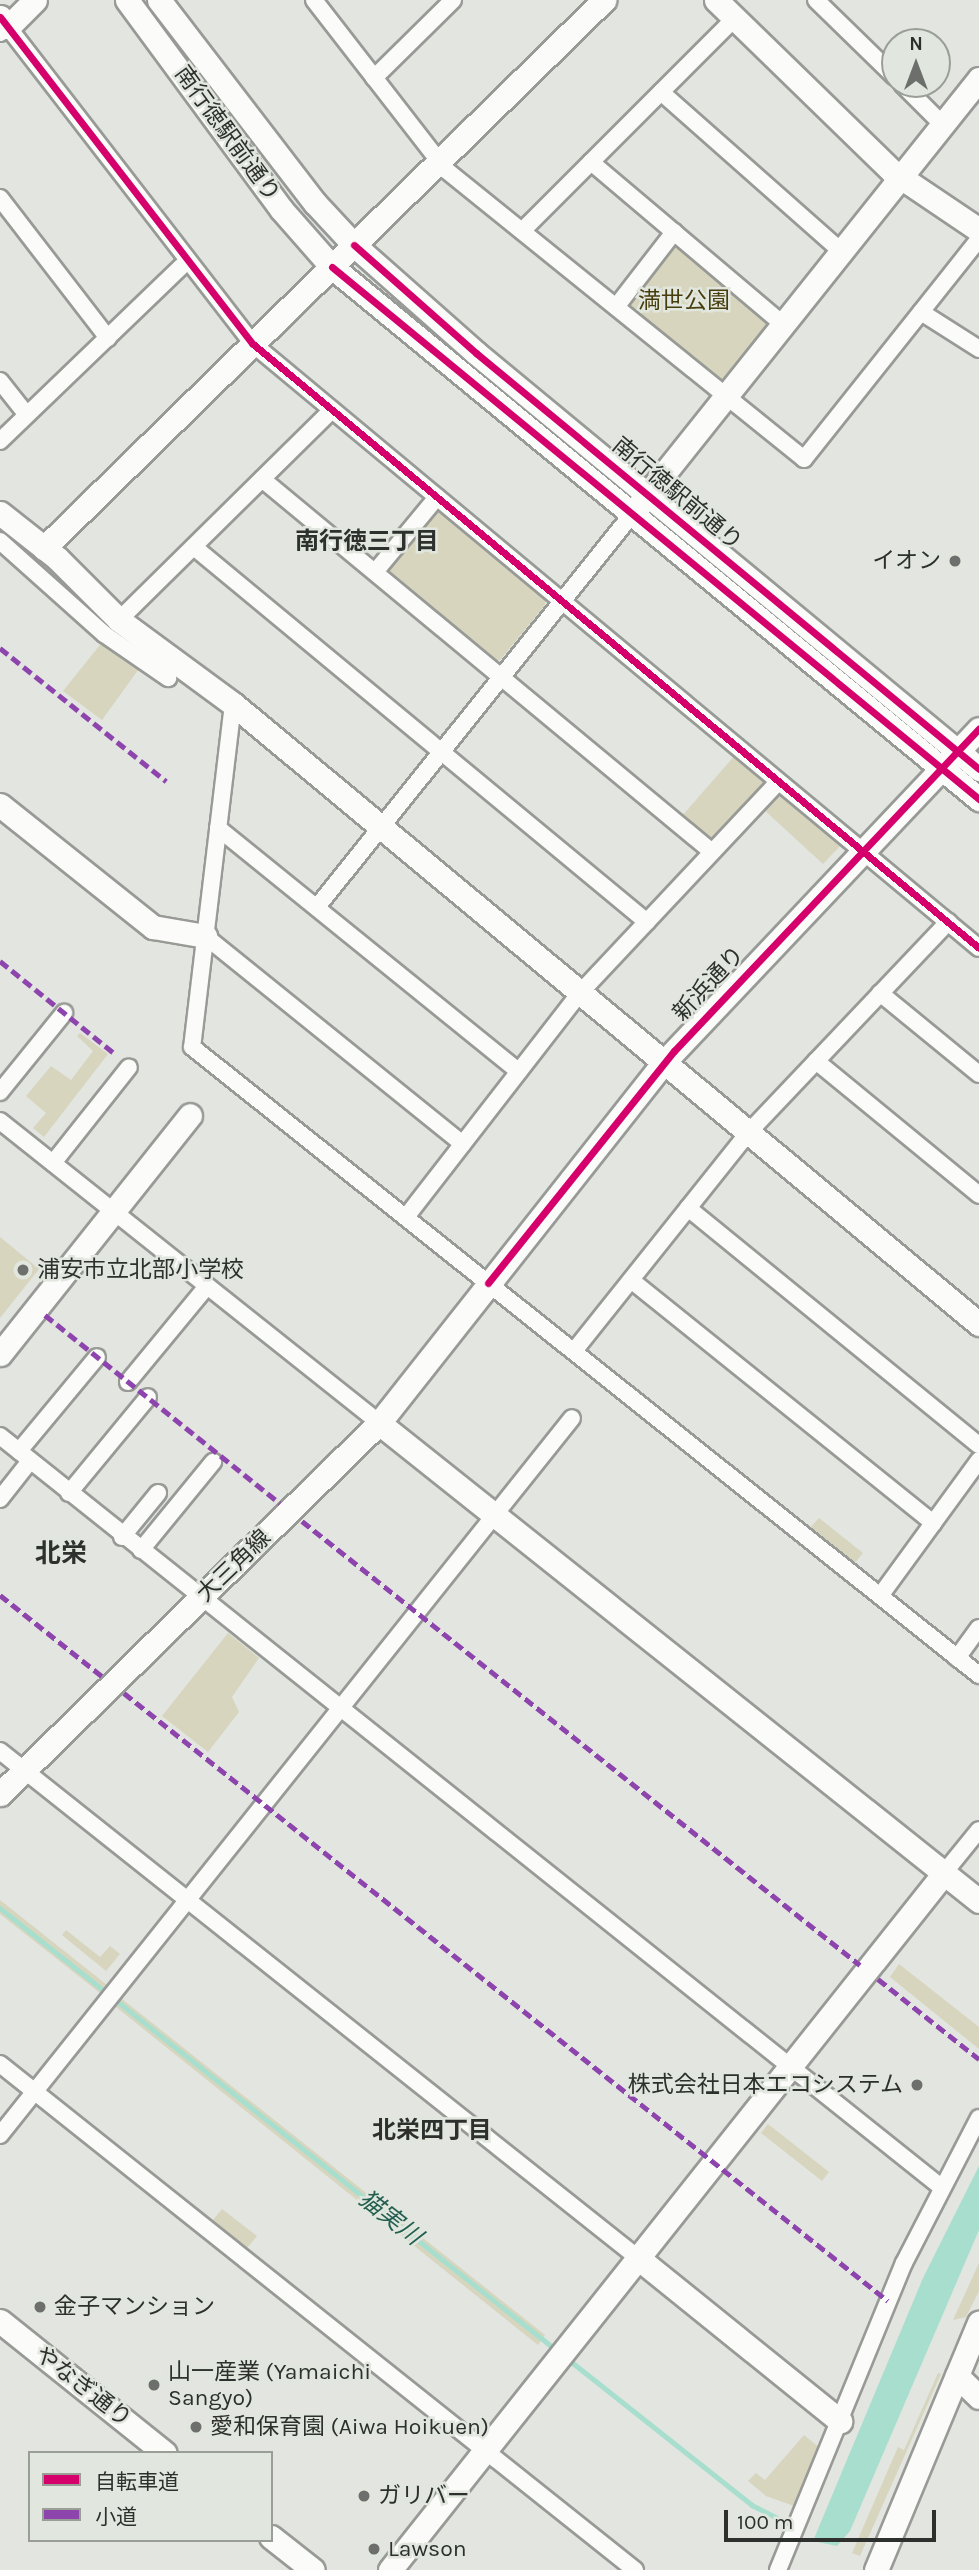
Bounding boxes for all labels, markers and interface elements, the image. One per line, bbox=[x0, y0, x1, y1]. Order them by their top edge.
north arrow bbox=[881, 28, 951, 98]
text: N bbox=[909, 33, 923, 55]
street label: 南行徳駅前通り bbox=[169, 61, 285, 207]
park label: 満世公園 bbox=[638, 287, 730, 315]
street label: 南行徳駅前通り bbox=[606, 432, 748, 556]
district label: 南行徳三丁目 bbox=[295, 528, 439, 556]
place label: イオン bbox=[872, 547, 941, 575]
marker: イオン bbox=[947, 553, 963, 569]
street label: 新浜通り bbox=[668, 941, 750, 1027]
place label: 浦安市立北部小学校 bbox=[37, 1256, 244, 1284]
marker: 浦安市立北部小学校 bbox=[15, 1262, 31, 1278]
street label: 大三角線 bbox=[191, 1524, 277, 1608]
district label: 北栄 bbox=[35, 1538, 87, 1570]
place label: 株式会社日本エコシステム bbox=[627, 2071, 903, 2099]
marker: 株式会社日本エコシステム bbox=[909, 2077, 925, 2093]
district label: 北栄四丁目 bbox=[372, 2117, 492, 2145]
water label: 猫実川 bbox=[353, 2184, 427, 2252]
place label: 金子マンション bbox=[54, 2293, 215, 2321]
marker: 金子マンション bbox=[32, 2299, 48, 2315]
street label: やなぎ通り bbox=[29, 2341, 137, 2433]
place label: 山一産業 (Yamaichi Sangyo) bbox=[168, 2358, 371, 2412]
marker: 山一産業 (Yamaichi Sangyo) bbox=[146, 2377, 162, 2393]
place label: 愛和保育園 (Aiwa Hoikuen) bbox=[210, 2413, 489, 2441]
marker: 愛和保育園 (Aiwa Hoikuen) bbox=[188, 2419, 204, 2435]
legend bbox=[28, 2451, 273, 2542]
text: 自転車道 bbox=[95, 2470, 179, 2494]
place label: ガリバー bbox=[378, 2482, 470, 2510]
marker: ガリバー bbox=[356, 2488, 372, 2504]
scale bar bbox=[727, 2496, 939, 2540]
text: 小道 bbox=[95, 2505, 137, 2529]
text: 100 m bbox=[737, 2510, 794, 2534]
place label: Lawson bbox=[388, 2535, 467, 2563]
marker: Lawson bbox=[366, 2541, 382, 2557]

